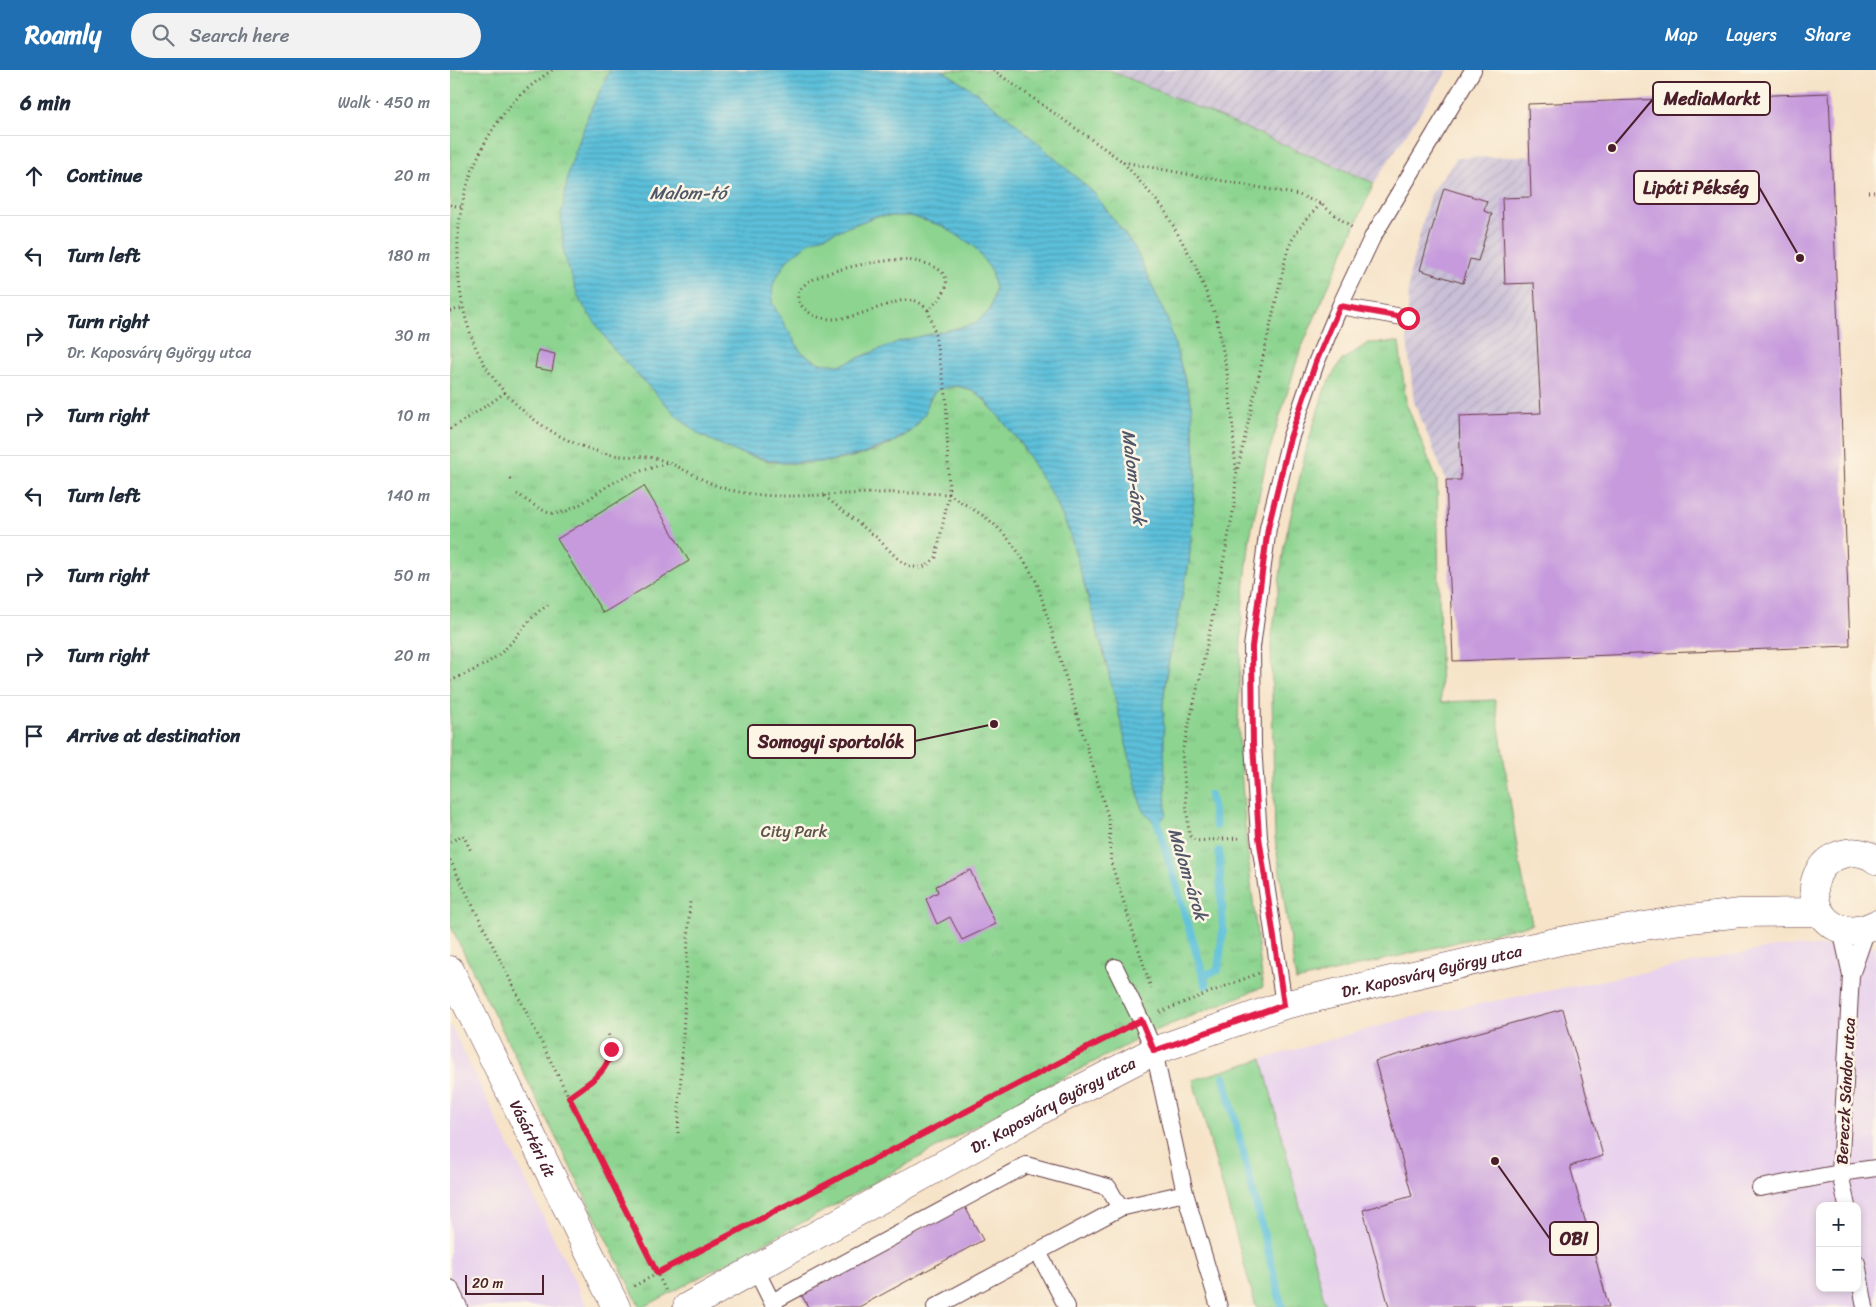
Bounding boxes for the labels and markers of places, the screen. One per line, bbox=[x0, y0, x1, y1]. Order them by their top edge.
callout: MediaMarkt bbox=[1653, 82, 1770, 115]
callout: Lipóti Pékség bbox=[1634, 171, 1759, 204]
callout: Somogyi sportolók bbox=[748, 725, 915, 758]
callout: OBI bbox=[1550, 1222, 1598, 1255]

